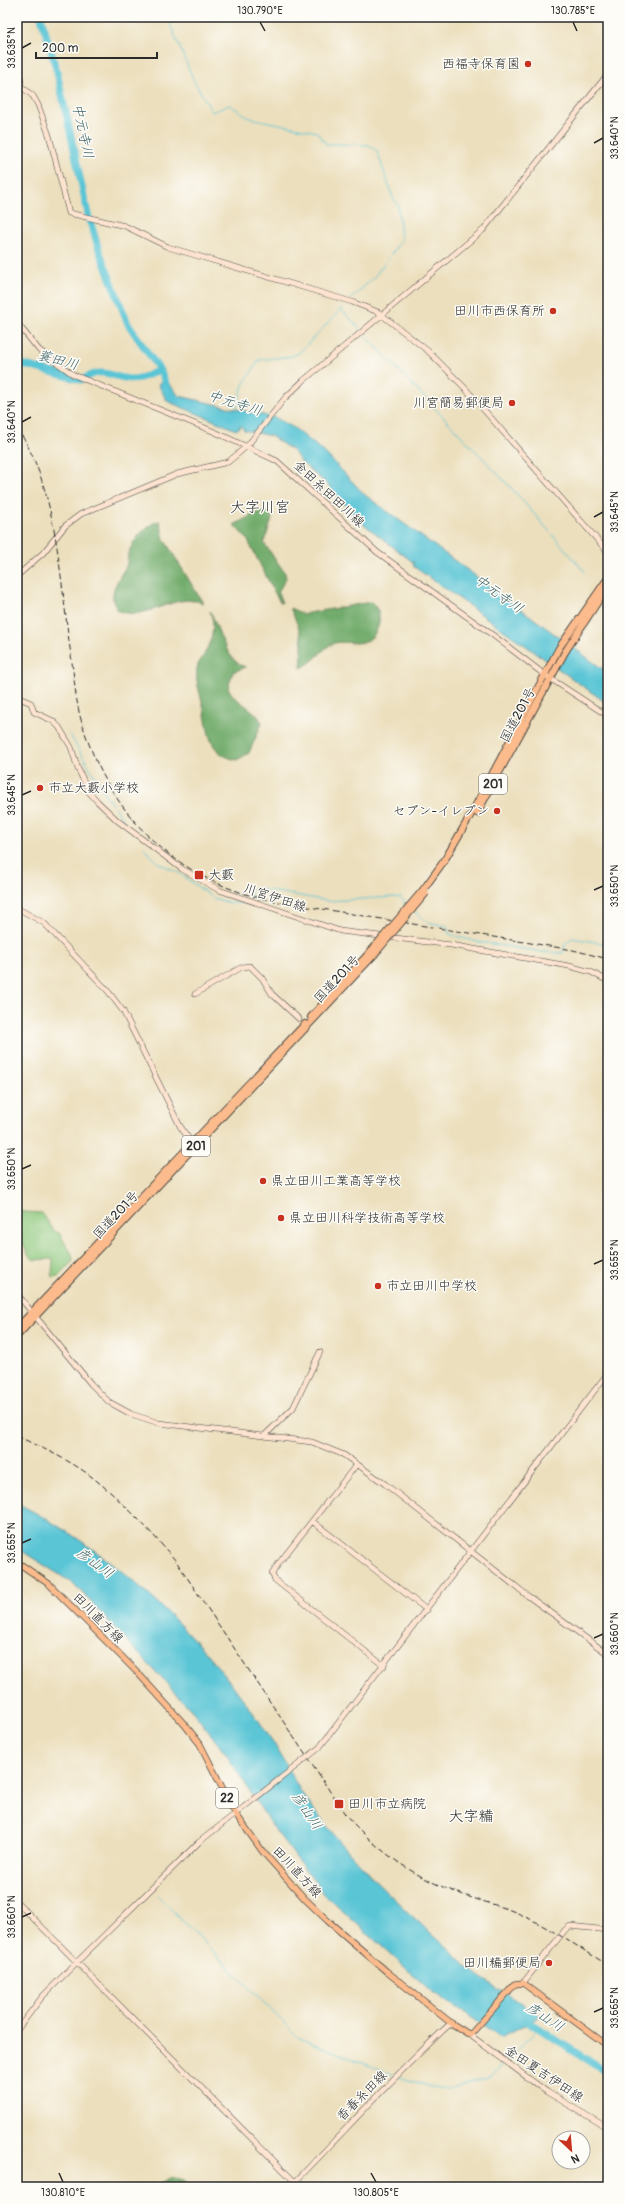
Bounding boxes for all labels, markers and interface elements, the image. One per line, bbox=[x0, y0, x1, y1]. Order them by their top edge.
text: 130.790°E bbox=[237, 5, 283, 17]
text: 130.785°E bbox=[551, 5, 595, 17]
text: 33.635°N bbox=[6, 27, 18, 69]
scale bar bbox=[36, 34, 157, 60]
text: 200 m bbox=[42, 41, 79, 56]
place label: 西福寺保育園 bbox=[442, 56, 520, 72]
marker: 西福寺保育園 bbox=[523, 59, 533, 69]
water label: 中元寺川 bbox=[69, 102, 97, 160]
text: 33.640°N bbox=[609, 116, 621, 159]
place label: 田川市西保育所 bbox=[454, 303, 545, 319]
marker: 田川市西保育所 bbox=[548, 306, 558, 316]
water label: 蓑田川 bbox=[36, 346, 80, 374]
water label: 中元寺川 bbox=[206, 387, 264, 419]
place label: 川宮簡易郵便局 bbox=[413, 395, 504, 411]
marker: 川宮簡易郵便局 bbox=[507, 398, 517, 408]
text: 33.640°N bbox=[6, 400, 18, 443]
street label: 金田糸田田川線 bbox=[290, 457, 368, 532]
text: 33.645°N bbox=[609, 491, 621, 533]
district label: 大字川宮 bbox=[230, 498, 290, 517]
water label: 中元寺川 bbox=[471, 571, 527, 617]
street label: 国道201号 bbox=[497, 685, 539, 745]
text: 33.645°N bbox=[6, 774, 18, 816]
road number: 201 bbox=[479, 774, 507, 794]
place label: 市立大藪小学校 bbox=[48, 780, 139, 796]
marker: 市立大藪小学校 bbox=[35, 783, 45, 793]
place label: セブン-イレブン bbox=[392, 803, 489, 819]
marker: セブン-イレブン bbox=[492, 806, 502, 816]
text: 33.650°N bbox=[609, 864, 621, 907]
place label: 大藪 bbox=[208, 867, 234, 883]
marker: 大藪 bbox=[193, 869, 205, 881]
street label: 川宮伊田線 bbox=[242, 880, 309, 916]
street label: 国道201号 bbox=[311, 952, 363, 1006]
road number: 201 bbox=[182, 1136, 210, 1156]
text: 33.650°N bbox=[6, 1147, 18, 1190]
place label: 県立田川工業高等学校 bbox=[271, 1173, 401, 1189]
marker: 県立田川工業高等学校 bbox=[258, 1176, 268, 1186]
street label: 国道201号 bbox=[90, 1188, 142, 1242]
place label: 県立田川科学技術高等学校 bbox=[289, 1210, 445, 1226]
marker: 県立田川科学技術高等学校 bbox=[276, 1213, 286, 1223]
text: 33.655°N bbox=[609, 1239, 621, 1281]
place label: 市立田川中学校 bbox=[386, 1278, 477, 1294]
marker: 市立田川中学校 bbox=[373, 1281, 383, 1291]
text: 33.655°N bbox=[6, 1522, 18, 1564]
water label: 彦山川 bbox=[73, 1544, 117, 1582]
street label: 田川直方線 bbox=[69, 1589, 127, 1647]
text: 33.660°N bbox=[609, 1612, 621, 1655]
road number: 22 bbox=[216, 1788, 238, 1808]
water label: 彦山川 bbox=[288, 1789, 326, 1833]
place label: 田川市立病院 bbox=[348, 1796, 426, 1812]
marker: 田川市立病院 bbox=[333, 1798, 345, 1810]
district label: 大字糒 bbox=[448, 1807, 494, 1826]
street label: 田川直方線 bbox=[269, 1843, 326, 1902]
text: 33.660°N bbox=[6, 1895, 18, 1938]
place label: 田川糒郵便局 bbox=[463, 1955, 541, 1971]
marker: 田川糒郵便局 bbox=[544, 1958, 554, 1968]
text: 33.665°N bbox=[609, 1987, 621, 2029]
water label: 彦山川 bbox=[523, 1998, 567, 2036]
street label: 金田夏吉伊田線 bbox=[502, 2042, 587, 2107]
street label: 香春糸田線 bbox=[333, 2067, 391, 2125]
north arrow bbox=[551, 2130, 591, 2170]
text: N bbox=[568, 2151, 581, 2166]
text: 130.810°E bbox=[41, 2187, 85, 2199]
text: 130.805°E bbox=[353, 2187, 399, 2199]

